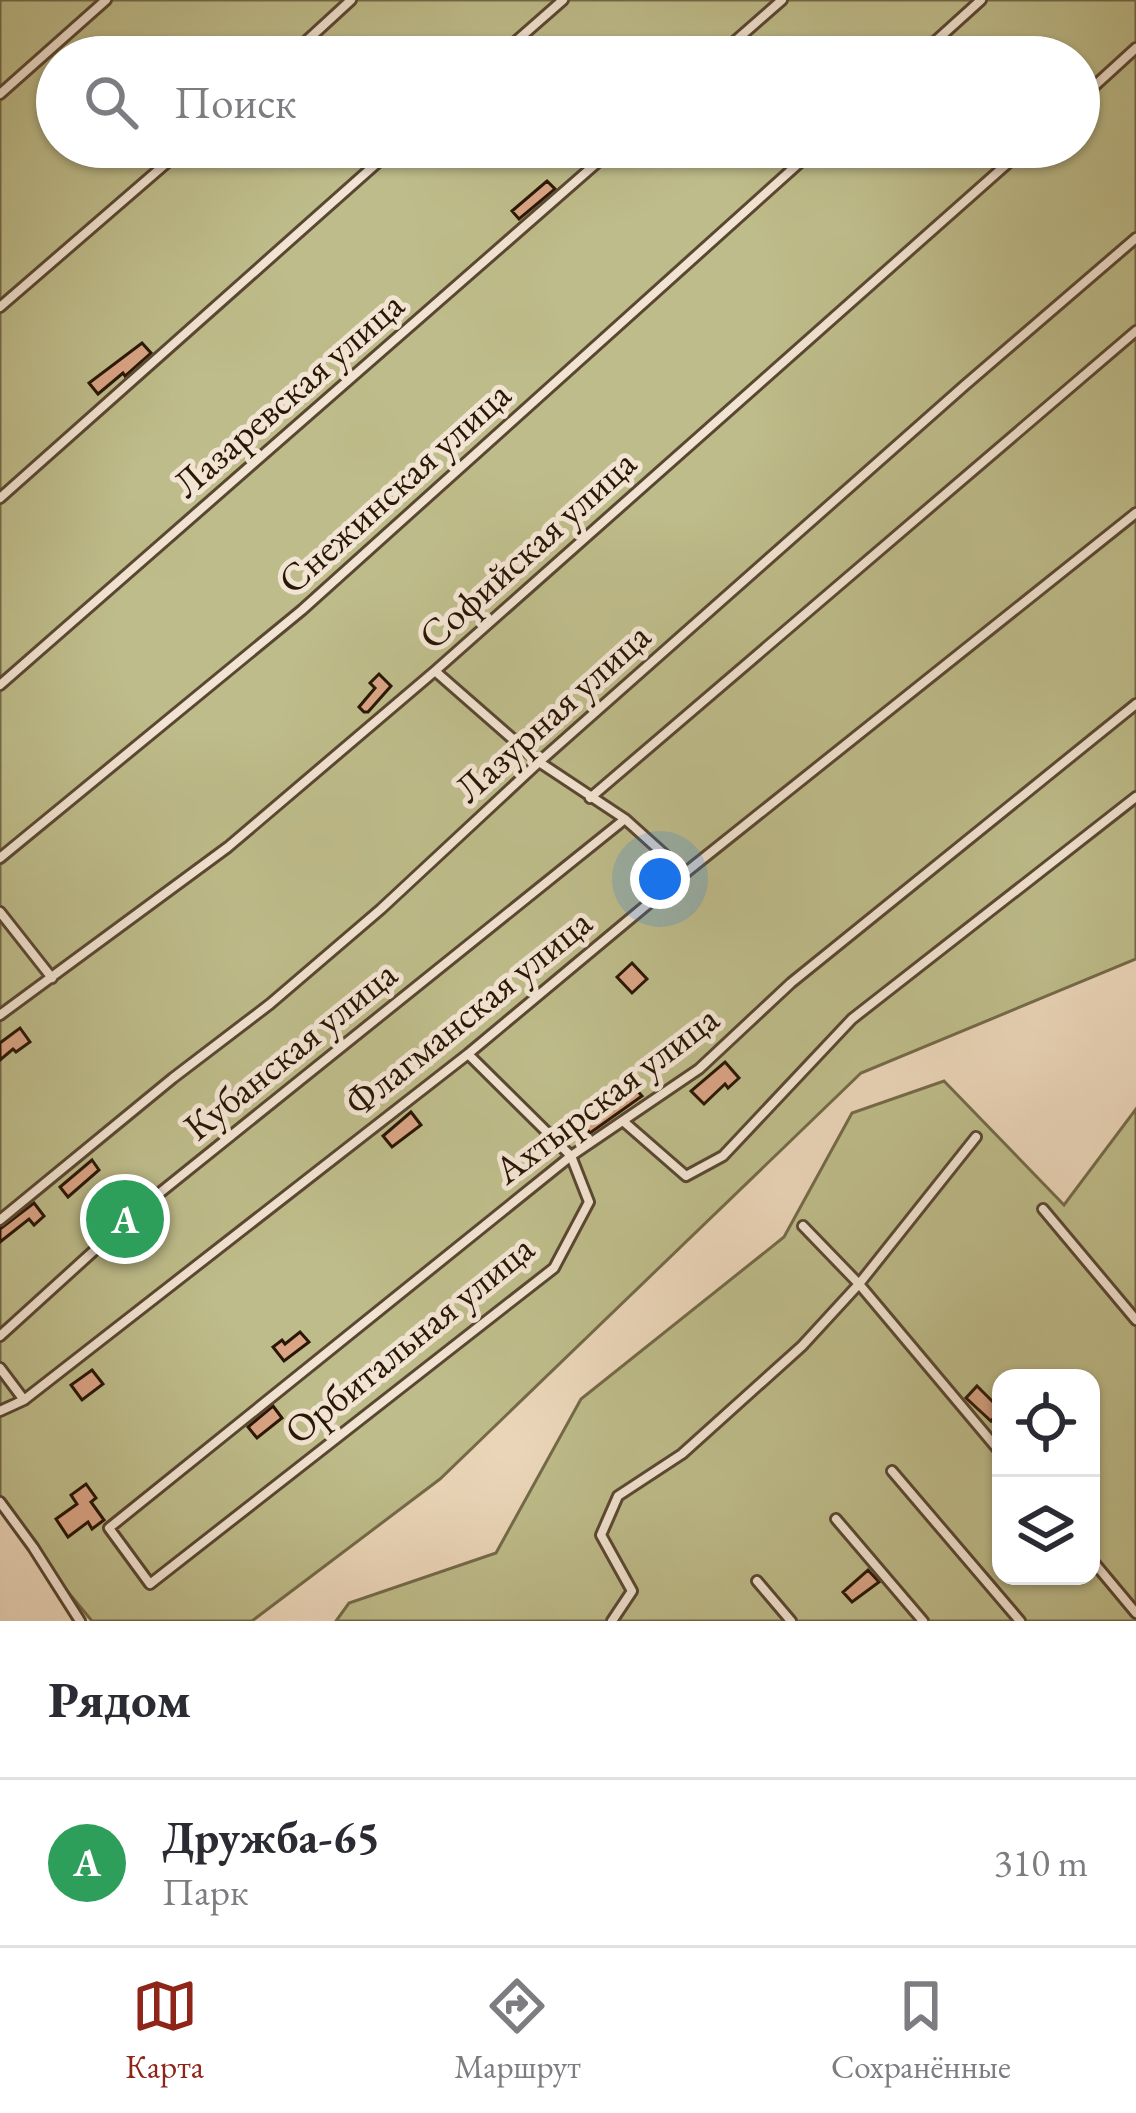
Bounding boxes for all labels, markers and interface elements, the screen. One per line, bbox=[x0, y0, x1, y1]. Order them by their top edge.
search box bbox=[36, 36, 1100, 168]
icon: search bbox=[78, 69, 144, 135]
text: Поиск bbox=[174, 73, 296, 131]
street label: Лазаревская улица bbox=[162, 279, 415, 509]
street label: Снежинская улица bbox=[267, 369, 521, 605]
street label: Софийская улица bbox=[407, 437, 647, 660]
street label: Лазурная улица bbox=[443, 610, 661, 813]
your location bbox=[630, 849, 690, 909]
street label: Флагманская улица bbox=[334, 896, 602, 1127]
street label: Кубанская улица bbox=[173, 948, 407, 1152]
street label: Ахтырская улица bbox=[482, 992, 729, 1196]
pin: A bbox=[86, 1174, 164, 1264]
street label: Орбитальная улица bbox=[274, 1222, 545, 1455]
map controls bbox=[992, 1369, 1100, 1585]
button: locate bbox=[992, 1369, 1100, 1477]
button: layers bbox=[992, 1477, 1100, 1585]
text: Рядом bbox=[48, 1666, 191, 1732]
text: Дружба-65 bbox=[162, 1808, 380, 1866]
text: A bbox=[73, 1837, 101, 1888]
text: 310 m bbox=[994, 1837, 1088, 1888]
text: Парк bbox=[162, 1866, 249, 1917]
tab: Карта bbox=[125, 1973, 204, 2088]
tab: Маршрут bbox=[454, 1973, 581, 2088]
tab: Сохранённые bbox=[831, 1973, 1011, 2088]

